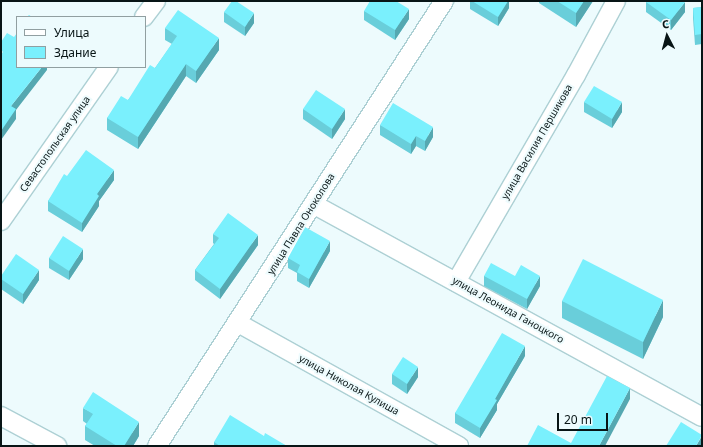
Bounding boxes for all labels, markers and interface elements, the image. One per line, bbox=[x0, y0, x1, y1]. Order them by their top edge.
legend bbox=[16, 16, 146, 68]
north arrow bbox=[647, 16, 687, 56]
text: С bbox=[661, 16, 670, 31]
text: Улица bbox=[54, 24, 89, 41]
text: Здание bbox=[54, 44, 96, 61]
street label: улица Василия Першикова bbox=[499, 82, 575, 202]
street label: Севастопольская улица bbox=[17, 94, 93, 194]
street label: улица Павла Оноколова bbox=[265, 171, 337, 277]
street label: улица Леонида Ганоцкого bbox=[450, 274, 566, 346]
street label: улица Николая Кулиша bbox=[297, 352, 401, 418]
scale bar bbox=[559, 405, 610, 431]
text: 20 m bbox=[564, 411, 592, 428]

